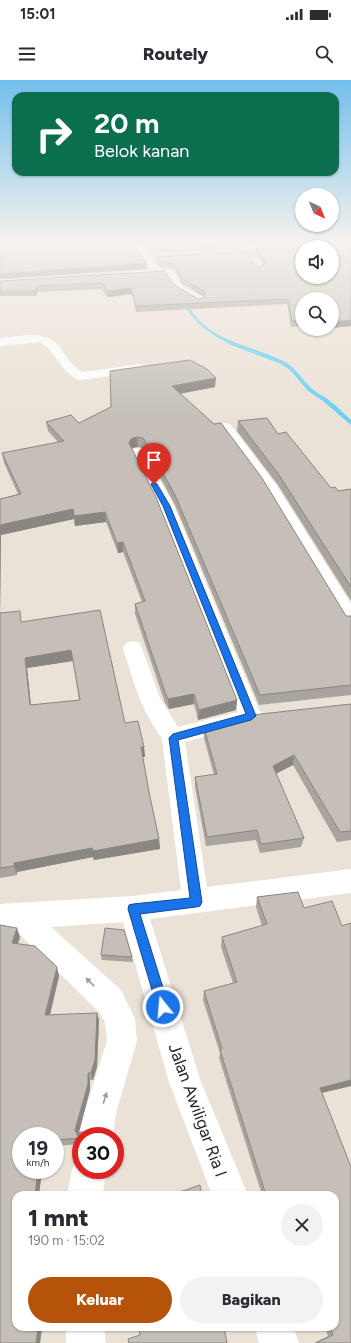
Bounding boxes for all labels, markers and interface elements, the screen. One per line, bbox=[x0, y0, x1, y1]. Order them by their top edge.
text: 15:01 bbox=[20, 5, 56, 23]
icon: menu bbox=[16, 43, 38, 65]
text: Routely bbox=[143, 43, 208, 65]
icon: search bbox=[313, 43, 335, 65]
text: 20 m bbox=[94, 106, 159, 140]
icon: right bbox=[28, 108, 80, 160]
text: Belok kanan bbox=[94, 140, 189, 162]
north arrow bbox=[295, 188, 339, 232]
map controls bbox=[295, 188, 339, 336]
button: sound bbox=[295, 240, 339, 284]
button: search bbox=[295, 292, 339, 336]
pin bbox=[137, 443, 171, 484]
icon: arrive bbox=[143, 449, 165, 471]
one-way arrow bbox=[85, 978, 95, 987]
position arrow bbox=[142, 986, 184, 1028]
street label: Jalan Awiligar Ria I bbox=[165, 1041, 231, 1179]
one-way arrow bbox=[102, 1092, 108, 1104]
speed limit sign: 30 bbox=[72, 1127, 124, 1179]
text: 19 bbox=[28, 1136, 48, 1160]
text: km/h bbox=[27, 1156, 49, 1169]
text: 1 mnt bbox=[28, 1203, 89, 1232]
button: close bbox=[281, 1204, 323, 1246]
text: 190 m · 15:02 bbox=[28, 1233, 105, 1248]
button: Keluar bbox=[28, 1277, 172, 1323]
button: Bagikan bbox=[180, 1277, 323, 1323]

